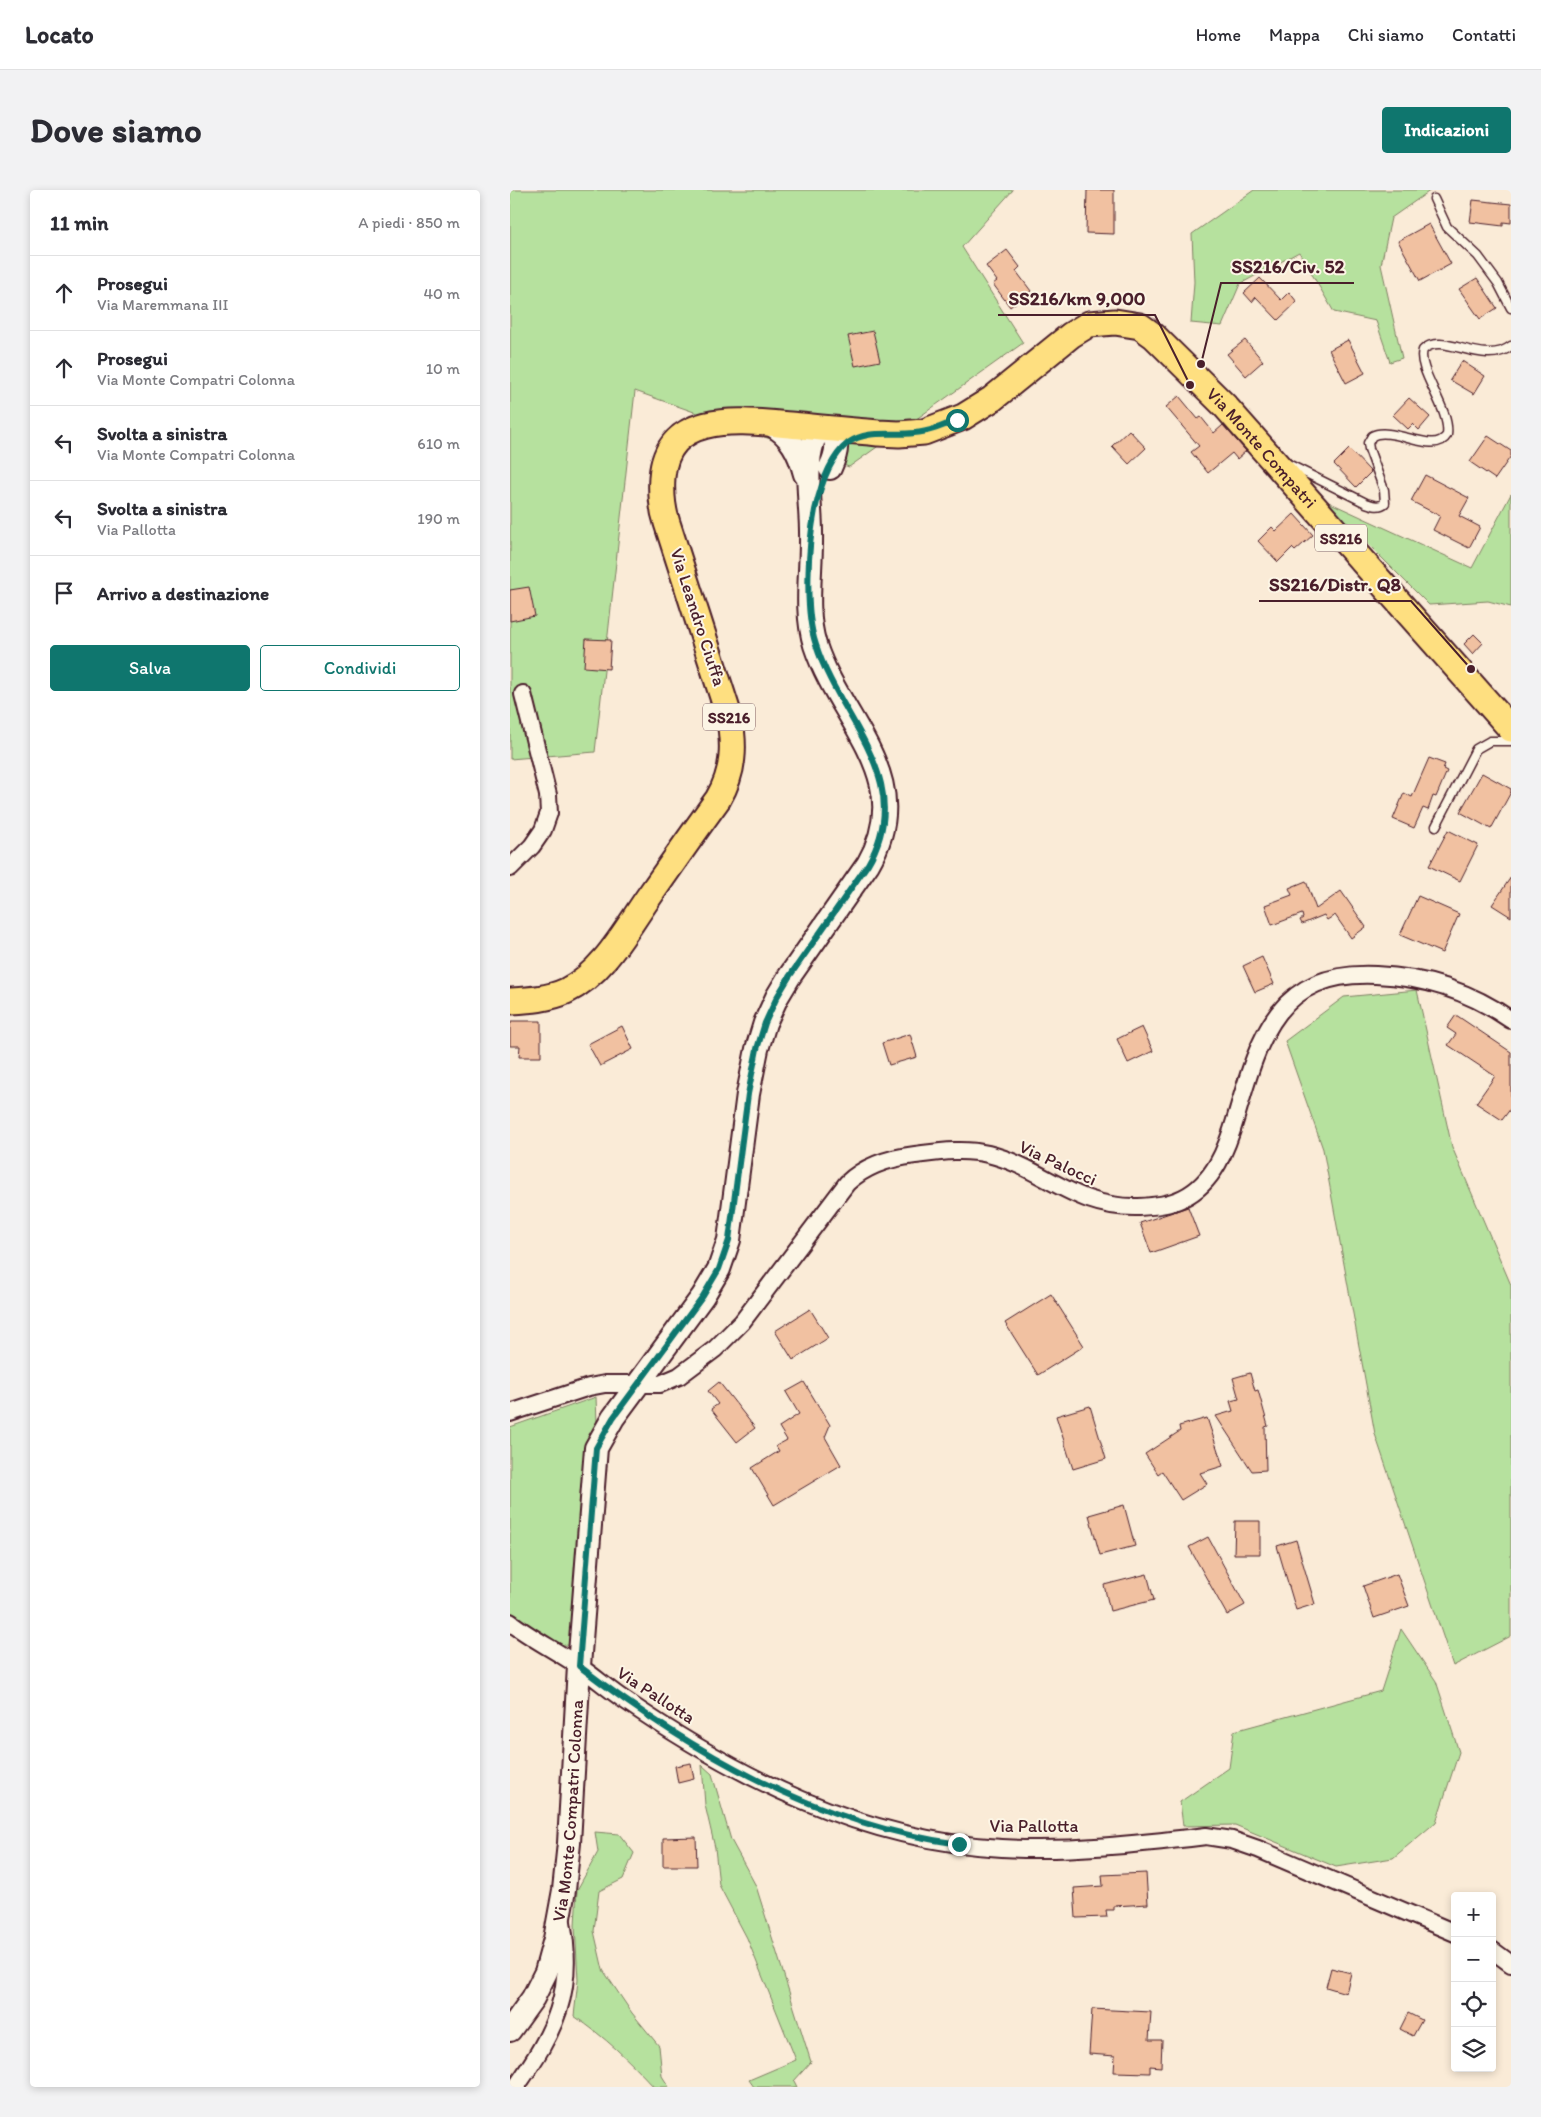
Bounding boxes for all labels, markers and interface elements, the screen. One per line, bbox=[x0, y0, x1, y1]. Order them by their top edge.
text: Locato bbox=[25, 20, 94, 49]
text: Home bbox=[1196, 24, 1241, 46]
text: Mappa bbox=[1269, 24, 1320, 46]
text: Chi siamo bbox=[1348, 24, 1424, 46]
text: Contatti bbox=[1452, 24, 1516, 46]
button: Indicazioni bbox=[1382, 107, 1511, 153]
text: Dove siamo bbox=[30, 109, 202, 151]
text: 11 min bbox=[50, 210, 108, 235]
text: A piedi · 850 m bbox=[358, 213, 460, 232]
callout: SS216/Civ. 52 bbox=[1221, 249, 1354, 283]
text: SS216/Civ. 52 bbox=[1231, 255, 1345, 278]
text: Prosegui bbox=[97, 272, 168, 295]
icon: ahead bbox=[50, 279, 78, 307]
callout: SS216/km 9,000 bbox=[998, 281, 1155, 315]
text: 40 m bbox=[423, 284, 460, 303]
text: SS216/km 9,000 bbox=[1008, 287, 1146, 310]
text: Via Maremmana III bbox=[97, 295, 228, 314]
text: Prosegui bbox=[97, 347, 168, 370]
icon: ahead bbox=[50, 354, 78, 382]
text: 10 m bbox=[426, 359, 460, 378]
text: Via Monte Compatri Colonna bbox=[97, 370, 295, 389]
street label: Via Monte Compatri bbox=[1202, 383, 1321, 513]
route start bbox=[946, 409, 969, 432]
text: Svolta a sinistra bbox=[97, 422, 227, 445]
icon: left bbox=[50, 429, 78, 457]
text: 610 m bbox=[417, 434, 460, 453]
text: Via Monte Compatri Colonna bbox=[97, 445, 295, 464]
text: Svolta a sinistra bbox=[97, 497, 227, 520]
icon: left bbox=[50, 504, 78, 532]
text: 190 m bbox=[417, 509, 460, 528]
text: Via Pallotta bbox=[97, 520, 176, 539]
road number: SS216 bbox=[1315, 524, 1367, 552]
street label: Via Leandro Ciuffa bbox=[665, 545, 731, 689]
callout: SS216/Distr. Q8 bbox=[1259, 567, 1411, 601]
text: SS216/Distr. Q8 bbox=[1269, 573, 1402, 596]
icon: arrive bbox=[50, 579, 78, 607]
text: Arrivo a destinazione bbox=[97, 582, 269, 605]
button: Salva bbox=[50, 645, 250, 691]
button: Condividi bbox=[260, 645, 460, 691]
road number: SS216 bbox=[703, 704, 755, 730]
street label: Via Palocci bbox=[1016, 1135, 1100, 1191]
street label: Via Pallotta bbox=[613, 1662, 699, 1728]
street label: Via Monte Compatri Colonna bbox=[547, 1698, 588, 1923]
street label: Via Pallotta bbox=[990, 1815, 1079, 1837]
route end bbox=[948, 1833, 971, 1856]
map controls bbox=[1451, 1892, 1496, 2072]
button: + bbox=[1451, 1892, 1496, 1937]
button: − bbox=[1451, 1937, 1496, 1982]
button: locate bbox=[1451, 1982, 1496, 2027]
button: layers bbox=[1451, 2027, 1496, 2072]

